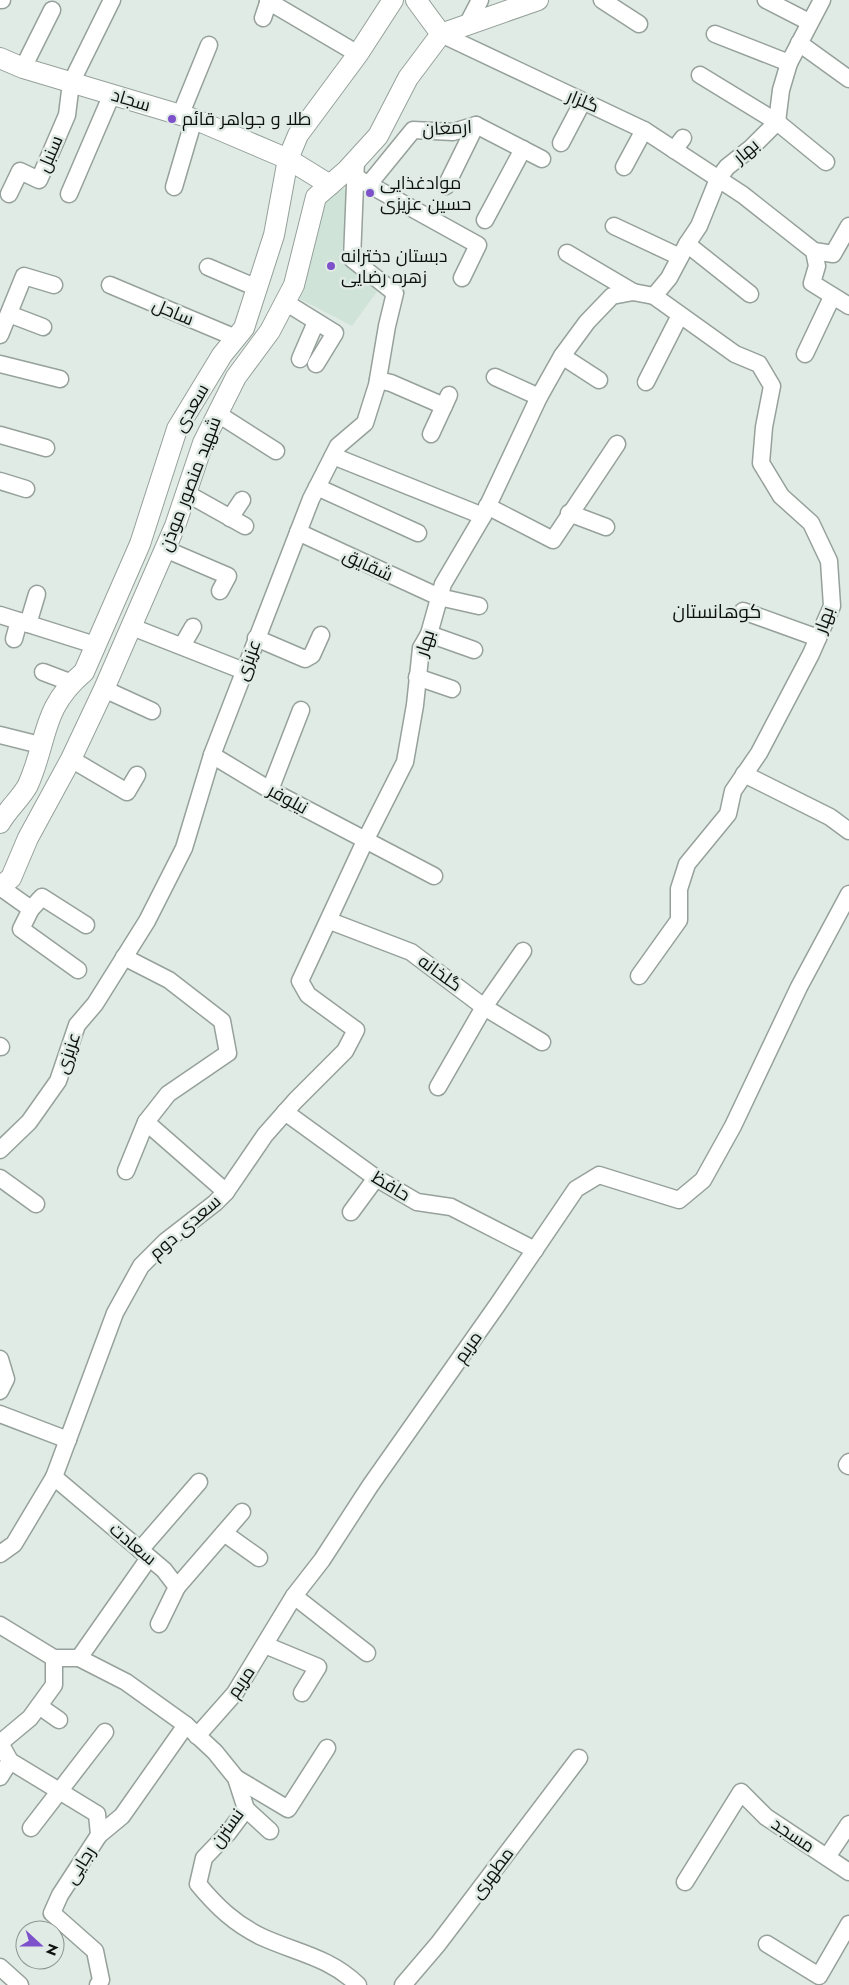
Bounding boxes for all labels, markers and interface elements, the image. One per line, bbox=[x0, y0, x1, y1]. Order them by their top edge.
street label: سجاد bbox=[108, 82, 154, 118]
street label: گلزار bbox=[562, 82, 603, 119]
place label: طلا و جواهر قائم bbox=[182, 106, 311, 132]
marker: طلا و جواهر قائم bbox=[166, 113, 178, 125]
street label: ارمغان bbox=[421, 114, 473, 142]
street label: سنبل bbox=[31, 131, 69, 177]
street label: بهار bbox=[727, 132, 765, 170]
place label: موادغذایی حسین عزیزی bbox=[380, 170, 471, 217]
marker: موادغذایی حسین عزیزی bbox=[364, 187, 376, 199]
place label: دبستان دخترانه زهره رضایی bbox=[341, 243, 447, 290]
marker: دبستان دخترانه زهره رضایی bbox=[325, 260, 337, 272]
street label: ساحل bbox=[148, 292, 198, 332]
street label: سعدی bbox=[167, 379, 215, 437]
street label: شهید منصور موذن bbox=[152, 413, 228, 555]
street label: شقایق bbox=[339, 542, 397, 588]
district label: کوهانستان bbox=[673, 598, 761, 625]
street label: بهار bbox=[807, 603, 841, 638]
street label: بهار bbox=[408, 626, 441, 661]
street label: عزیزی bbox=[229, 636, 267, 684]
street label: نیلوفر bbox=[262, 777, 313, 821]
street label: گلخانه bbox=[413, 948, 467, 998]
street label: عزیزی bbox=[49, 1029, 87, 1077]
street label: حافظ bbox=[367, 1164, 415, 1208]
street label: سعدی دوم bbox=[144, 1189, 226, 1265]
street label: مریم bbox=[448, 1326, 488, 1368]
street label: سعادت bbox=[104, 1517, 162, 1571]
street label: مریم bbox=[221, 1661, 261, 1703]
street label: نسترن bbox=[204, 1803, 250, 1853]
street label: مسجد bbox=[766, 1811, 820, 1859]
street label: رجایی bbox=[58, 1841, 102, 1889]
street label: مطهری bbox=[464, 1842, 520, 1904]
north arrow bbox=[15, 1920, 65, 1970]
text: N bbox=[41, 1941, 63, 1958]

